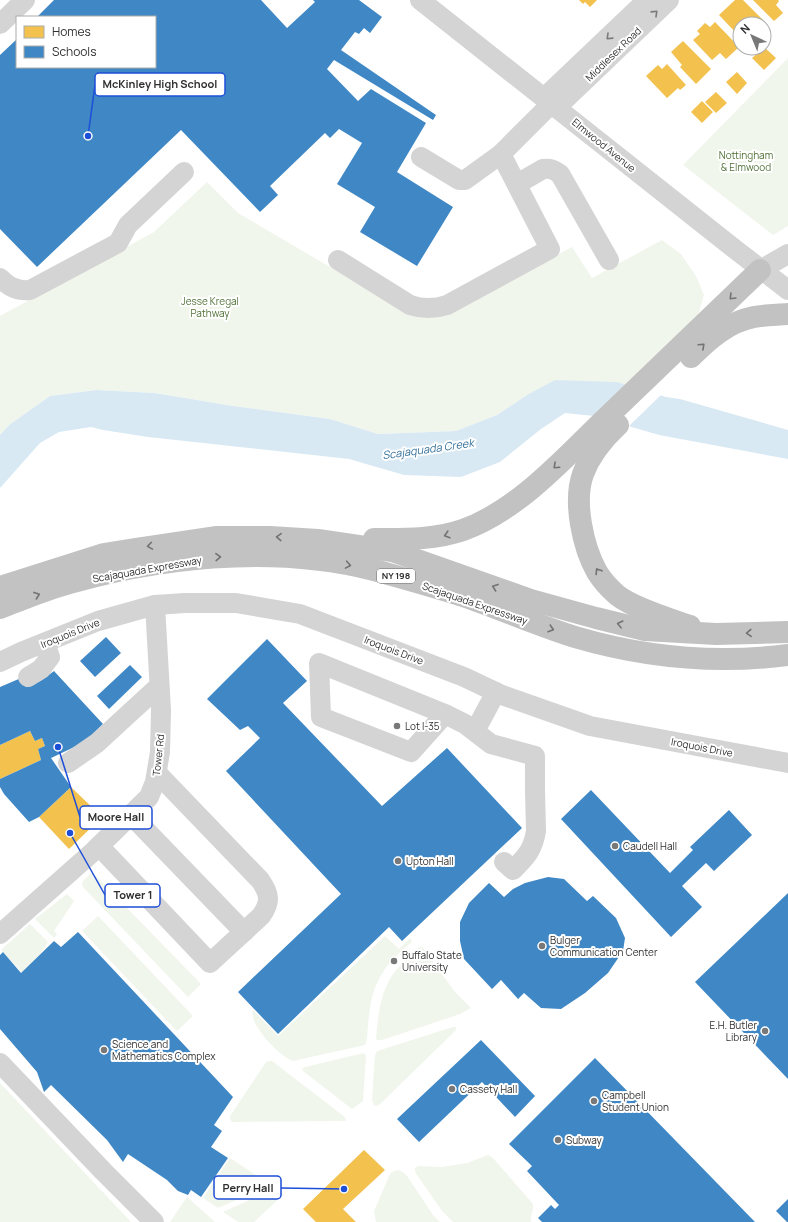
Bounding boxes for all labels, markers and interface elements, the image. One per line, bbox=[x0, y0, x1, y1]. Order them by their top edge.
one-way arrow bbox=[650, 10, 658, 18]
legend bbox=[16, 16, 156, 68]
north arrow bbox=[732, 16, 772, 56]
text: N bbox=[737, 20, 753, 37]
text: Homes bbox=[52, 23, 91, 40]
street label: Middlesex Road bbox=[582, 24, 644, 84]
one-way arrow bbox=[606, 32, 614, 39]
text: Schools bbox=[52, 43, 96, 60]
callout: McKinley High School bbox=[95, 73, 225, 96]
text: McKinley High School bbox=[103, 76, 217, 91]
street label: Elmwood Avenue bbox=[569, 115, 639, 175]
park label: Nottingham & Elmwood bbox=[719, 148, 773, 174]
one-way arrow bbox=[729, 292, 737, 300]
park label: Jesse Kregal Pathway bbox=[181, 294, 239, 320]
one-way arrow bbox=[697, 343, 705, 351]
water label: Scajaquada Creek bbox=[381, 434, 476, 462]
one-way arrow bbox=[553, 461, 560, 468]
one-way arrow bbox=[443, 530, 450, 539]
one-way arrow bbox=[276, 533, 282, 542]
one-way arrow bbox=[147, 541, 153, 550]
street label: Scajaquada Expressway bbox=[91, 552, 203, 585]
one-way arrow bbox=[215, 553, 221, 561]
one-way arrow bbox=[344, 560, 351, 569]
road number: NY 198 bbox=[377, 569, 415, 583]
one-way arrow bbox=[595, 569, 602, 576]
street label: Scajaquada Expressway bbox=[420, 578, 530, 628]
one-way arrow bbox=[492, 584, 499, 592]
one-way arrow bbox=[33, 591, 40, 599]
street label: Iroquois Drive bbox=[38, 615, 102, 651]
one-way arrow bbox=[617, 621, 623, 629]
one-way arrow bbox=[548, 624, 555, 633]
one-way arrow bbox=[746, 629, 752, 637]
street label: Iroquois Drive bbox=[362, 632, 426, 668]
place label: Lot I-35 bbox=[405, 719, 440, 733]
marker: Lot I-35 bbox=[392, 721, 402, 731]
street label: Tower Rd bbox=[149, 733, 167, 777]
street label: Iroquois Drive bbox=[670, 734, 734, 760]
callout: Moore Hall bbox=[80, 806, 152, 829]
text: Moore Hall bbox=[88, 809, 144, 824]
place label: Caudell Hall bbox=[623, 839, 677, 853]
marker: Caudell Hall bbox=[610, 841, 620, 851]
place label: Upton Hall bbox=[406, 854, 454, 868]
marker: Upton Hall bbox=[393, 856, 403, 866]
callout: Tower 1 bbox=[105, 884, 160, 907]
text: Tower 1 bbox=[113, 887, 153, 902]
place label: Bulger Communication Center bbox=[550, 933, 658, 959]
marker: Bulger Communication Center bbox=[537, 941, 547, 951]
place label: Buffalo State University bbox=[402, 948, 462, 974]
marker: Buffalo State University bbox=[389, 956, 399, 966]
place label: E.H. Butler Library bbox=[710, 1018, 758, 1044]
marker: E.H. Butler Library bbox=[760, 1026, 770, 1036]
place label: Science and Mathematics Complex bbox=[112, 1037, 216, 1063]
marker: Science and Mathematics Complex bbox=[99, 1045, 109, 1055]
place label: Cassety Hall bbox=[460, 1082, 517, 1096]
marker: Cassety Hall bbox=[447, 1084, 457, 1094]
place label: Campbell Student Union bbox=[602, 1088, 669, 1114]
marker: Campbell Student Union bbox=[589, 1096, 599, 1106]
place label: Subway bbox=[566, 1133, 602, 1147]
marker: Subway bbox=[553, 1135, 563, 1145]
callout: Perry Hall bbox=[214, 1176, 281, 1199]
text: Perry Hall bbox=[223, 1180, 273, 1195]

